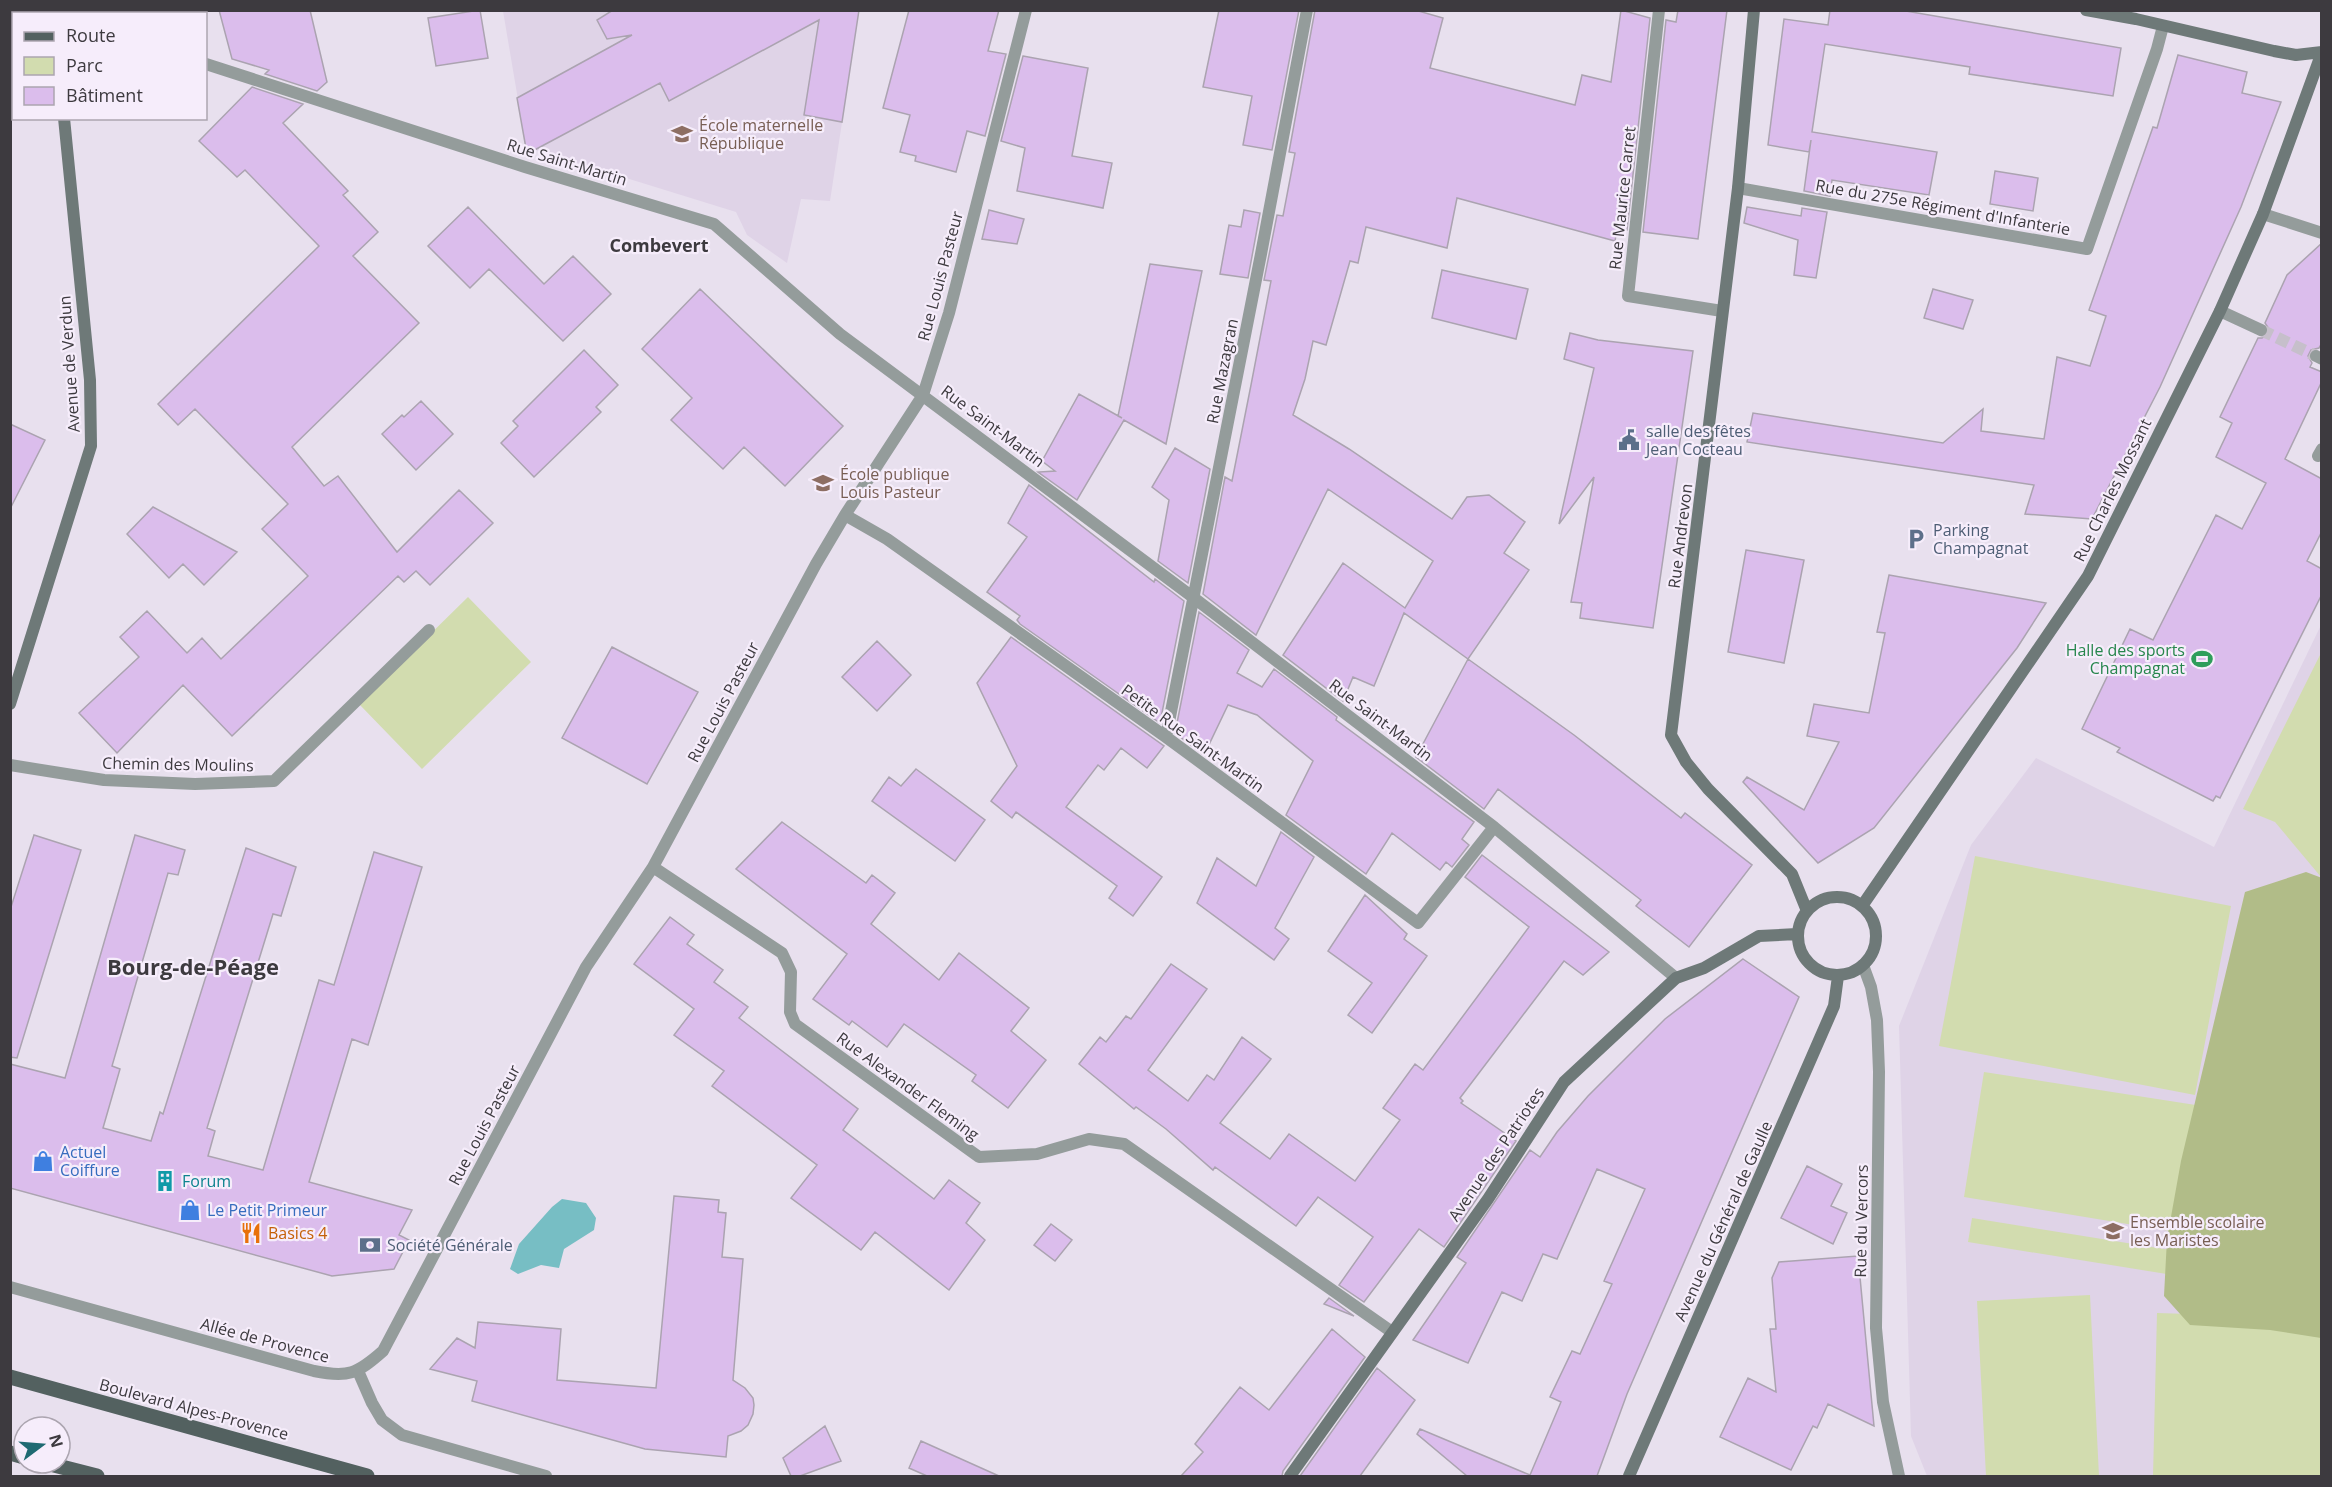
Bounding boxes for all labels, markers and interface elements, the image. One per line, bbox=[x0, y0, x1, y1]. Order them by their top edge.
legend bbox=[12, 12, 207, 120]
text: Route bbox=[66, 23, 116, 47]
text: Parc bbox=[66, 53, 103, 77]
text: Bâtiment bbox=[66, 83, 143, 107]
place label: École maternelle République bbox=[699, 114, 823, 154]
school or university icon: École maternelle République bbox=[670, 122, 694, 146]
street label: Rue Maurice Carret bbox=[1604, 125, 1640, 271]
street label: Rue Saint-Martin bbox=[504, 133, 630, 191]
street label: Rue du 275e Régiment d'Infanterie bbox=[1814, 174, 2072, 240]
street label: Rue Louis Pasteur bbox=[912, 208, 968, 343]
district label: Combevert bbox=[609, 233, 709, 257]
street label: Avenue de Verdun bbox=[53, 295, 85, 433]
street label: Rue Mazagran bbox=[1201, 317, 1243, 425]
street label: Rue Saint-Martin bbox=[937, 380, 1049, 472]
street label: Rue Charles Mossant bbox=[2068, 415, 2156, 565]
place label: salle des fêtes Jean Cocteau bbox=[1644, 420, 1751, 460]
public building icon: salle des fêtes Jean Cocteau bbox=[1617, 428, 1641, 452]
place label: École publique Louis Pasteur bbox=[840, 463, 949, 503]
school or university icon: École publique Louis Pasteur bbox=[811, 471, 835, 495]
street label: Rue Andrevon bbox=[1663, 482, 1697, 590]
place label: Parking Champagnat bbox=[1933, 519, 2029, 559]
parking icon: Parking Champagnat bbox=[1904, 527, 1928, 551]
street label: Rue Louis Pasteur bbox=[682, 637, 764, 766]
place label: Halle des sports Champagnat bbox=[2066, 639, 2185, 679]
sports icon: Halle des sports Champagnat bbox=[2190, 647, 2214, 671]
street label: Rue Saint-Martin bbox=[1325, 674, 1437, 766]
street label: Petite Rue Saint-Martin bbox=[1117, 679, 1269, 797]
street label: Chemin des Moulins bbox=[102, 752, 254, 776]
district label: Bourg-de-Péage bbox=[107, 951, 279, 981]
street label: Rue Alexander Fleming bbox=[832, 1027, 984, 1145]
street label: Rue Louis Pasteur bbox=[443, 1060, 525, 1189]
street label: Avenue des Patriotes bbox=[1443, 1083, 1549, 1225]
street label: Avenue du Général de Gaulle bbox=[1669, 1117, 1777, 1325]
place label: Actuel Coiffure bbox=[60, 1141, 120, 1181]
shop icon: Actuel Coiffure bbox=[31, 1149, 55, 1173]
street label: Rue du Vercors bbox=[1849, 1164, 1873, 1278]
building icon: Forum bbox=[153, 1169, 177, 1193]
place label: Forum bbox=[182, 1170, 231, 1192]
shop icon: Le Petit Primeur bbox=[178, 1198, 202, 1222]
place label: Le Petit Primeur bbox=[207, 1199, 328, 1221]
place label: Ensemble scolaire les Maristes bbox=[2130, 1211, 2265, 1251]
school or university icon: Ensemble scolaire les Maristes bbox=[2101, 1219, 2125, 1243]
restaurant icon: Basics 4 bbox=[239, 1221, 263, 1245]
place label: Basics 4 bbox=[268, 1222, 327, 1244]
bank icon: Société Générale bbox=[358, 1233, 382, 1257]
place label: Société Générale bbox=[387, 1234, 513, 1256]
street label: Allée de Provence bbox=[198, 1312, 332, 1368]
street label: Boulevard Alpes-Provence bbox=[97, 1373, 291, 1445]
north arrow bbox=[12, 1415, 72, 1475]
text: N bbox=[44, 1432, 69, 1450]

